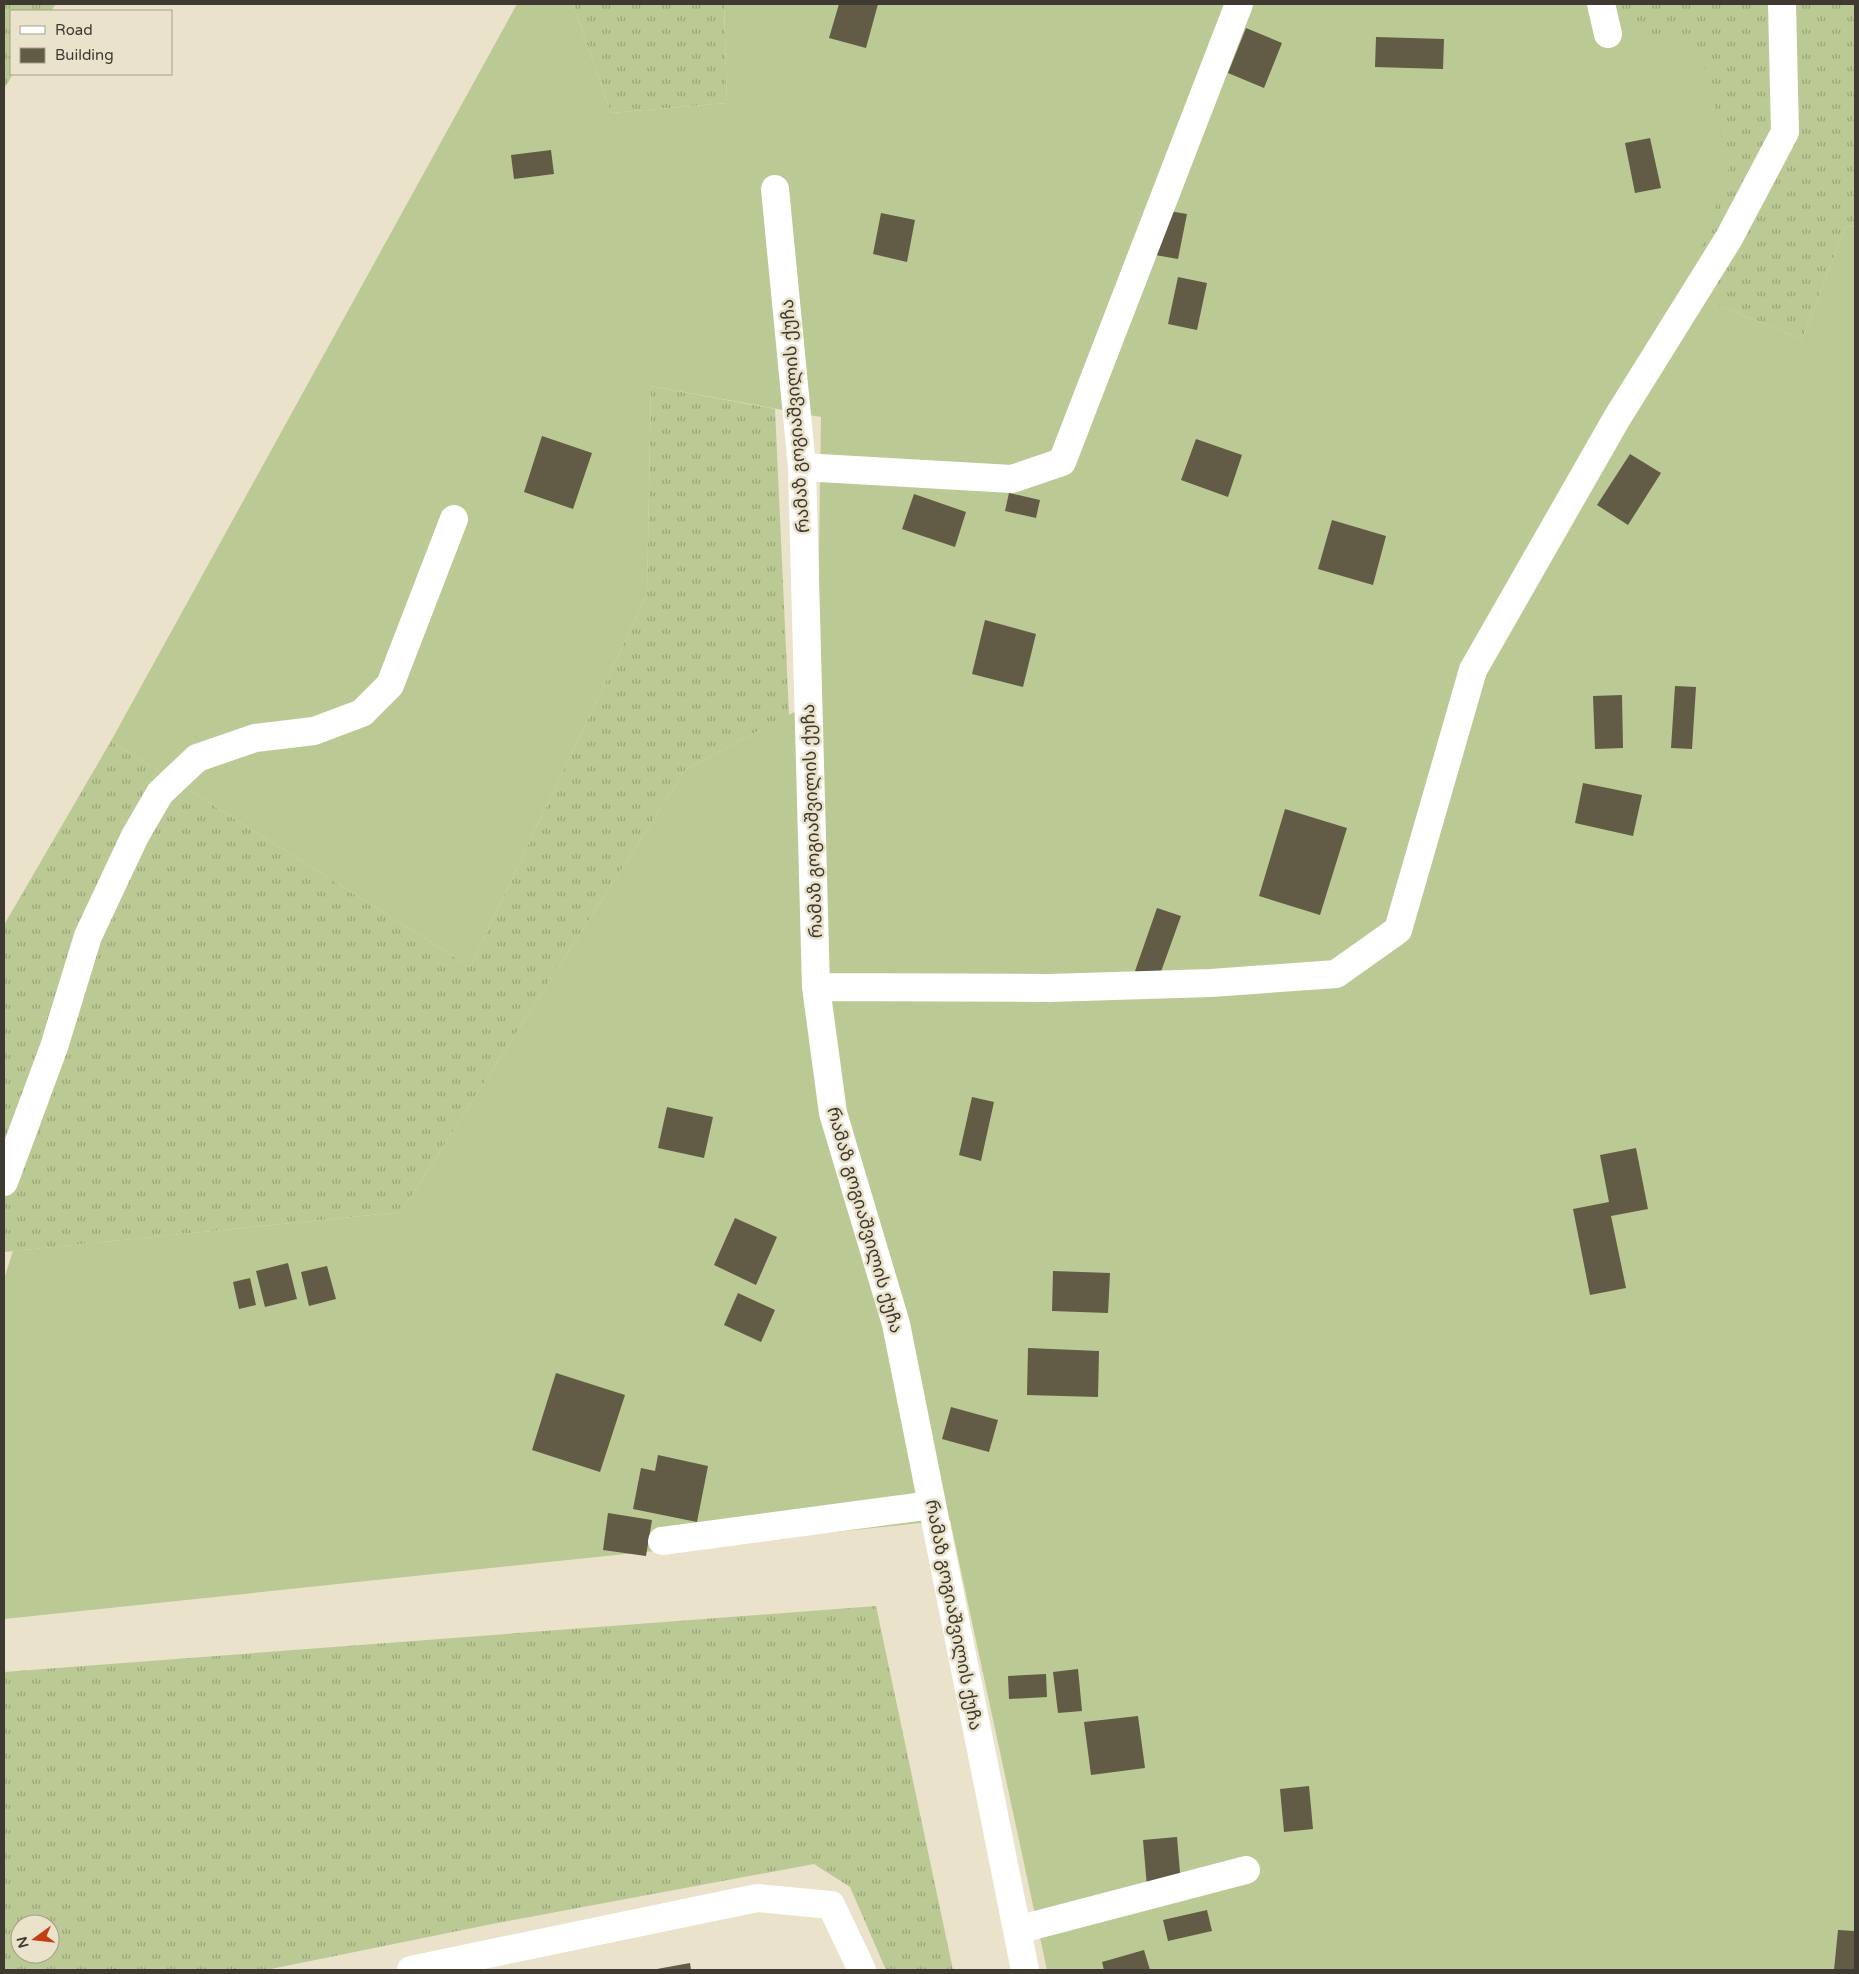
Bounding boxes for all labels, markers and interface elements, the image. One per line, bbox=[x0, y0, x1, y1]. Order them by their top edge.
legend bbox=[10, 10, 172, 75]
text: Road bbox=[55, 21, 93, 39]
text: Building bbox=[55, 46, 114, 64]
street label: რამაზ გოგიაშვილის ქუჩა bbox=[776, 298, 814, 534]
street label: რამაზ გოგიაშვილის ქუჩა bbox=[797, 703, 827, 939]
street label: რამაზ გოგიაშვილის ქუჩა bbox=[822, 1104, 908, 1336]
street label: რამაზ გოგიაშვილის ქუჩა bbox=[921, 1498, 987, 1732]
north arrow bbox=[10, 1914, 60, 1964]
text: N bbox=[13, 1935, 33, 1950]

